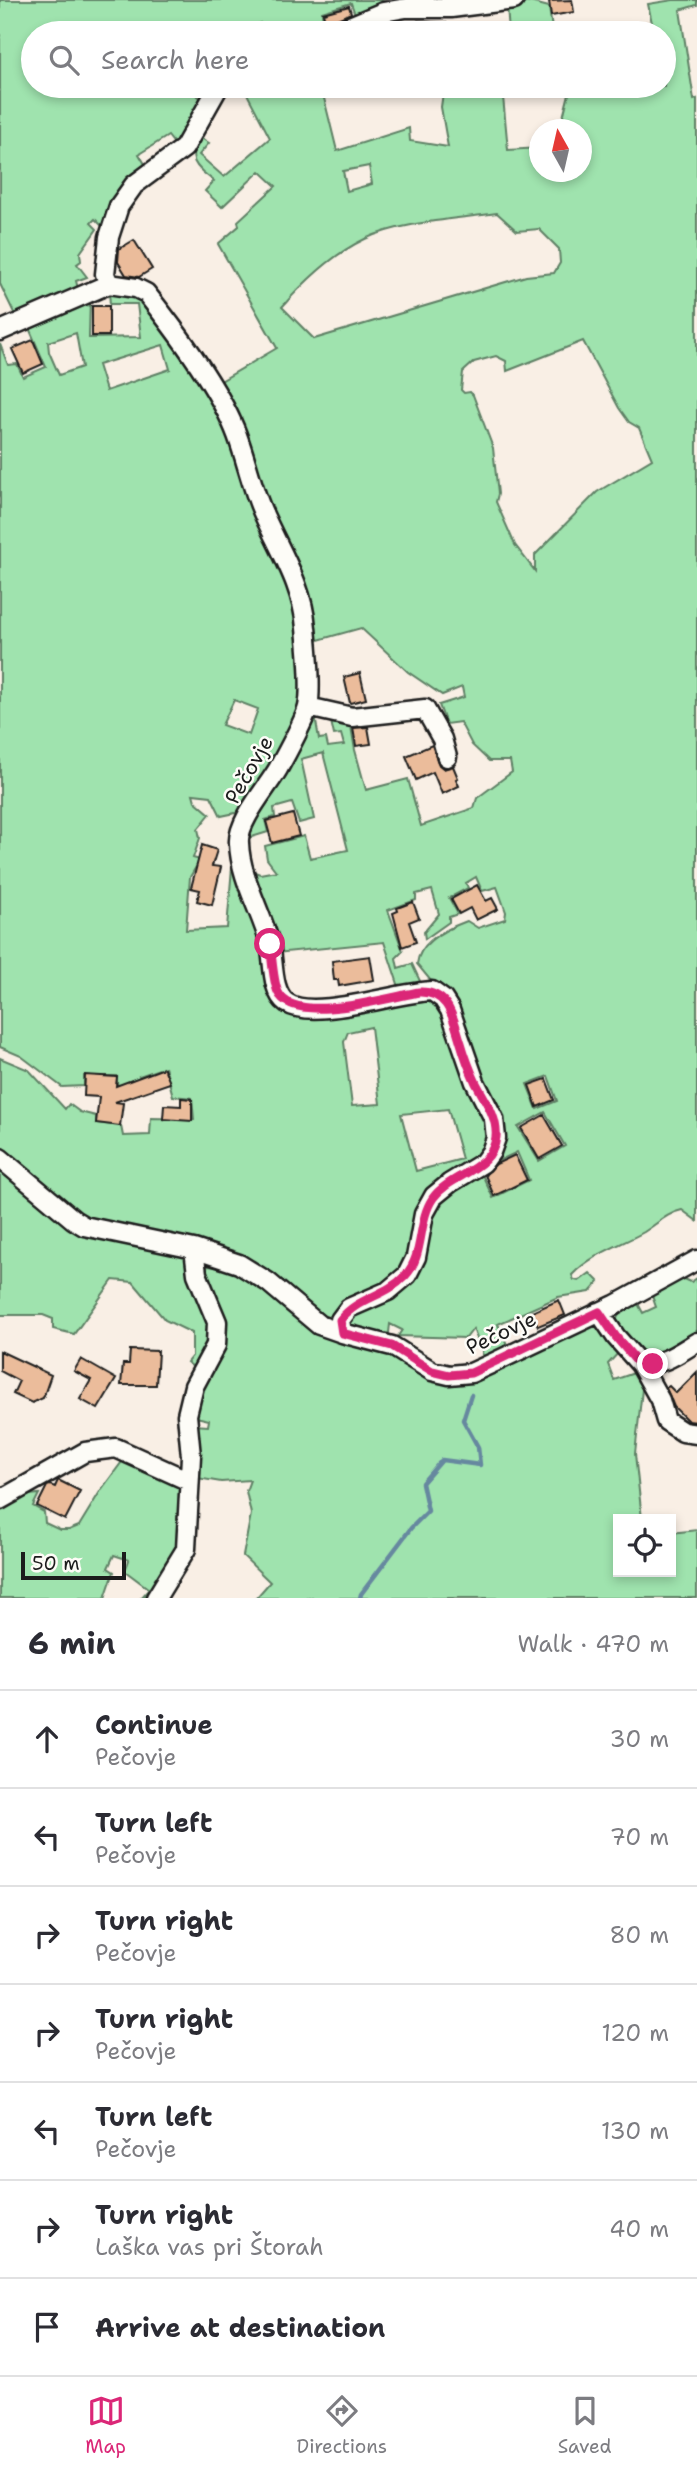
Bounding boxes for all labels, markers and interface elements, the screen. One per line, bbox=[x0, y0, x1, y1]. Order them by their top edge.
search box bbox=[21, 21, 676, 98]
icon: search bbox=[45, 41, 83, 79]
text: Search here bbox=[101, 42, 250, 77]
north arrow bbox=[529, 119, 592, 182]
street label: Pečovje bbox=[218, 731, 280, 809]
route start bbox=[254, 928, 285, 959]
street label: Pečovje bbox=[461, 1305, 541, 1361]
route end bbox=[637, 1348, 668, 1379]
map controls bbox=[613, 1514, 676, 1577]
button: locate bbox=[613, 1514, 676, 1577]
scale bar bbox=[21, 1549, 126, 1581]
text: 50 m bbox=[32, 1551, 80, 1576]
text: 6 min bbox=[28, 1623, 115, 1664]
text: Walk · 470 m bbox=[517, 1629, 669, 1659]
text: Continue bbox=[95, 1707, 213, 1742]
icon: ahead bbox=[28, 1720, 66, 1758]
text: 30 m bbox=[610, 1724, 669, 1754]
text: Pečovje bbox=[95, 1742, 177, 1772]
text: Turn left bbox=[95, 1805, 212, 1840]
icon: left bbox=[28, 1818, 66, 1856]
text: 70 m bbox=[610, 1822, 669, 1852]
text: Pečovje bbox=[95, 1840, 177, 1870]
text: Turn right bbox=[95, 1903, 233, 1938]
icon: right bbox=[28, 1916, 66, 1954]
text: 80 m bbox=[610, 1920, 669, 1950]
text: Pečovje bbox=[95, 1938, 177, 1968]
text: Turn right bbox=[95, 2001, 233, 2036]
icon: right bbox=[28, 2014, 66, 2052]
text: 120 m bbox=[601, 2018, 669, 2048]
text: Pečovje bbox=[95, 2036, 177, 2066]
text: Turn left bbox=[95, 2099, 212, 2134]
icon: left bbox=[28, 2112, 66, 2150]
text: 130 m bbox=[601, 2116, 669, 2146]
text: Pečovje bbox=[95, 2134, 177, 2164]
text: Turn right bbox=[95, 2197, 233, 2232]
icon: right bbox=[28, 2210, 66, 2248]
text: 40 m bbox=[609, 2214, 669, 2244]
text: Laška vas pri Štorah bbox=[95, 2232, 324, 2262]
icon: arrive bbox=[28, 2308, 66, 2346]
text: Arrive at destination bbox=[95, 2310, 385, 2345]
tab: Map bbox=[85, 2392, 126, 2459]
tab: Directions bbox=[297, 2392, 387, 2459]
tab: Saved bbox=[558, 2392, 612, 2459]

